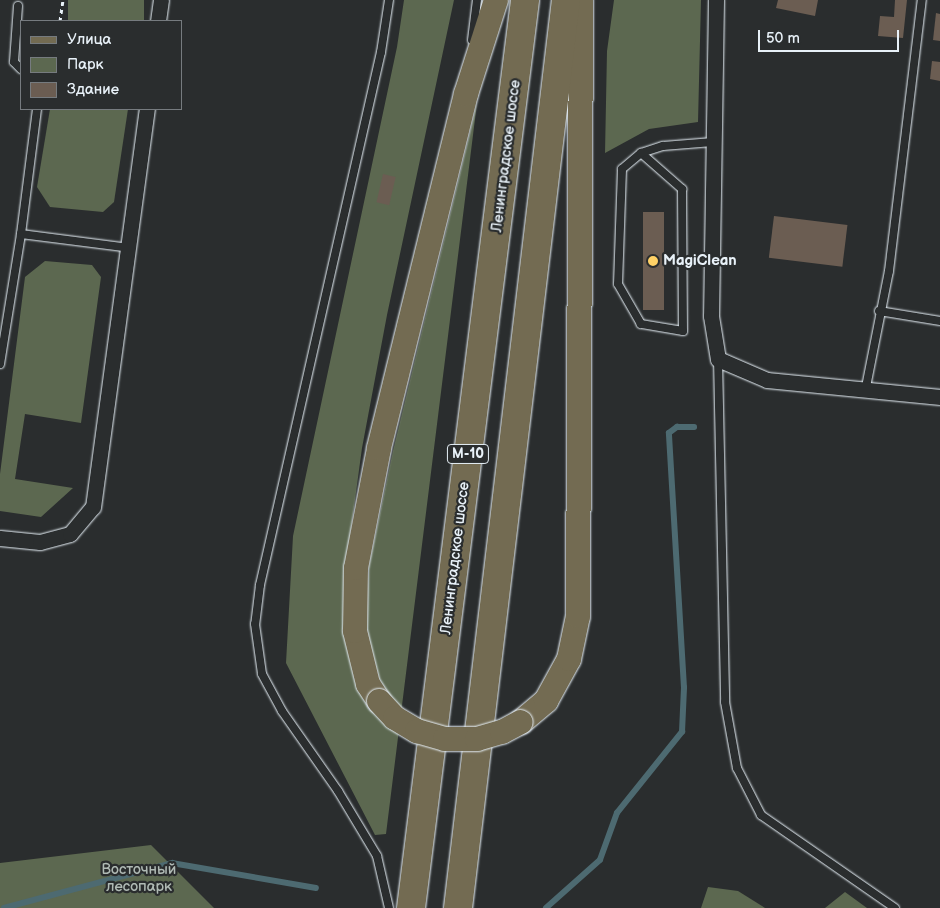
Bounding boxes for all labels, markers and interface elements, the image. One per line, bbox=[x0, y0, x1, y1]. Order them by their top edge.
legend bbox=[20, 20, 182, 110]
scale bar bbox=[760, 20, 901, 52]
text: 50 m bbox=[766, 29, 800, 48]
text: Улица bbox=[67, 30, 111, 49]
text: Парк bbox=[67, 55, 104, 74]
street label: Ленинградское шоссе bbox=[488, 79, 524, 233]
text: Здание bbox=[67, 80, 119, 99]
place label: MagiClean bbox=[663, 252, 737, 270]
marker: MagiClean bbox=[647, 255, 659, 267]
road number: М-10 bbox=[447, 442, 489, 466]
street label: Ленинградское шоссе bbox=[437, 481, 473, 635]
park label: Восточный лесопарк bbox=[102, 860, 176, 895]

